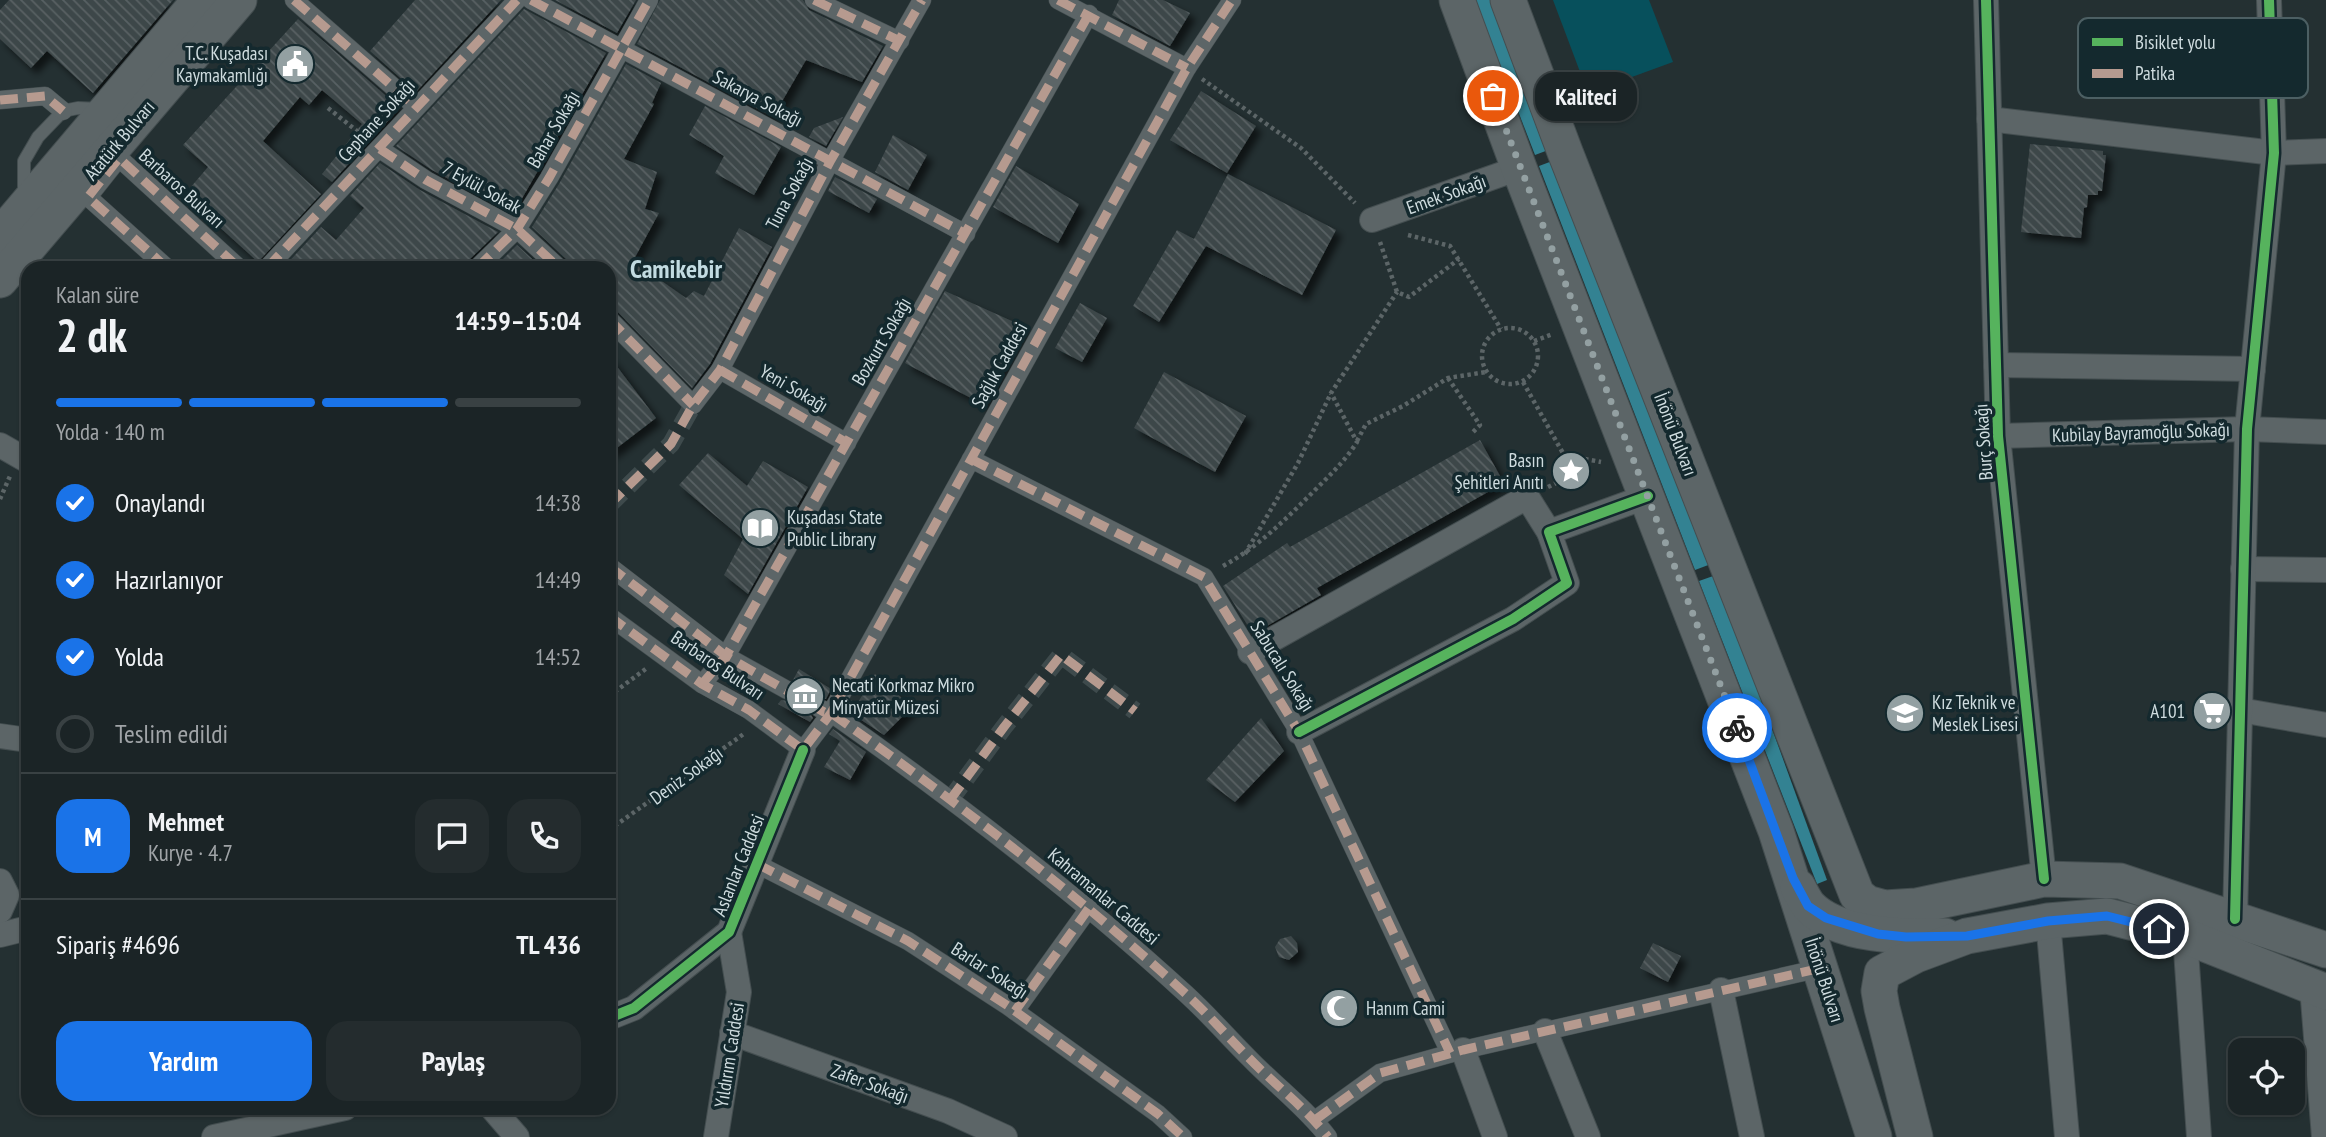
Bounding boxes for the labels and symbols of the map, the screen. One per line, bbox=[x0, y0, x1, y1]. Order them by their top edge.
legend bbox=[2078, 18, 2308, 98]
text: Bisiklet yolu bbox=[2135, 30, 2215, 54]
place label: T.C. Kuşadası Kaymakamlığı bbox=[176, 41, 268, 87]
public building icon: T.C. Kuşadası Kaymakamlığı bbox=[274, 43, 316, 85]
text: Patika bbox=[2135, 61, 2175, 85]
street label: Sakarya Sokağı bbox=[709, 64, 807, 132]
pin bbox=[1463, 66, 1523, 126]
callout: Kaliteci bbox=[1535, 72, 1636, 120]
street label: Cephane Sokağı bbox=[332, 73, 420, 167]
street label: Bahar Sokağı bbox=[521, 86, 585, 172]
street label: Atatürk Bulvarı bbox=[79, 95, 159, 185]
street label: Barbaros Bulvarı bbox=[134, 143, 230, 233]
street label: Tuna Sokağı bbox=[760, 153, 818, 233]
street label: 7 Eylül Sokak bbox=[438, 155, 526, 219]
street label: Emek Sokağı bbox=[1403, 169, 1489, 219]
district label: Camikebir bbox=[630, 252, 722, 285]
street label: Bozkurt Sokağı bbox=[846, 293, 916, 389]
street label: Sağlık Caddesi bbox=[966, 318, 1032, 412]
street label: Yeni Sokağı bbox=[755, 359, 833, 417]
street label: İnönü Bulvarı bbox=[1649, 389, 1703, 479]
street label: Burç Sokağı bbox=[1968, 403, 1998, 481]
street label: Kubilay Bayramoğlu Sokağı bbox=[2052, 417, 2230, 447]
place label: Basın Şehitleri Anıtı bbox=[1454, 448, 1544, 494]
place icon: Basın Şehitleri Anıtı bbox=[1550, 450, 1592, 492]
place label: Kuşadası State Public Library bbox=[787, 505, 883, 551]
library icon: Kuşadası State Public Library bbox=[739, 507, 781, 549]
street label: Sabucalı Sokağı bbox=[1246, 616, 1320, 716]
street label: Barbaros Bulvarı bbox=[667, 625, 769, 705]
place label: Necati Korkmaz Mikro Minyatür Müzesi bbox=[832, 673, 974, 719]
museum icon: Necati Korkmaz Mikro Minyatür Müzesi bbox=[784, 675, 826, 717]
place label: Kız Teknik ve Meslek Lisesi bbox=[1932, 690, 2018, 736]
supermarket icon: A101 bbox=[2191, 690, 2233, 732]
school or university icon: Kız Teknik ve Meslek Lisesi bbox=[1884, 692, 1926, 734]
courier bbox=[1702, 693, 1772, 763]
place label: A101 bbox=[2150, 699, 2185, 723]
street label: Deniz Sokağı bbox=[645, 741, 727, 809]
street label: Aslanlar Caddesi bbox=[707, 810, 769, 920]
street label: Kahramanlar Caddesi bbox=[1043, 842, 1165, 950]
pin bbox=[2129, 899, 2189, 959]
street label: İnönü Bulvarı bbox=[1800, 935, 1850, 1025]
street label: Barlar Sokağı bbox=[947, 936, 1033, 1004]
mosque icon: Hanım Cami bbox=[1318, 987, 1360, 1029]
place label: Hanım Cami bbox=[1366, 996, 1445, 1020]
street label: Yıldırım Caddesi bbox=[709, 1001, 749, 1109]
street label: Zafer Sokağı bbox=[828, 1058, 912, 1108]

